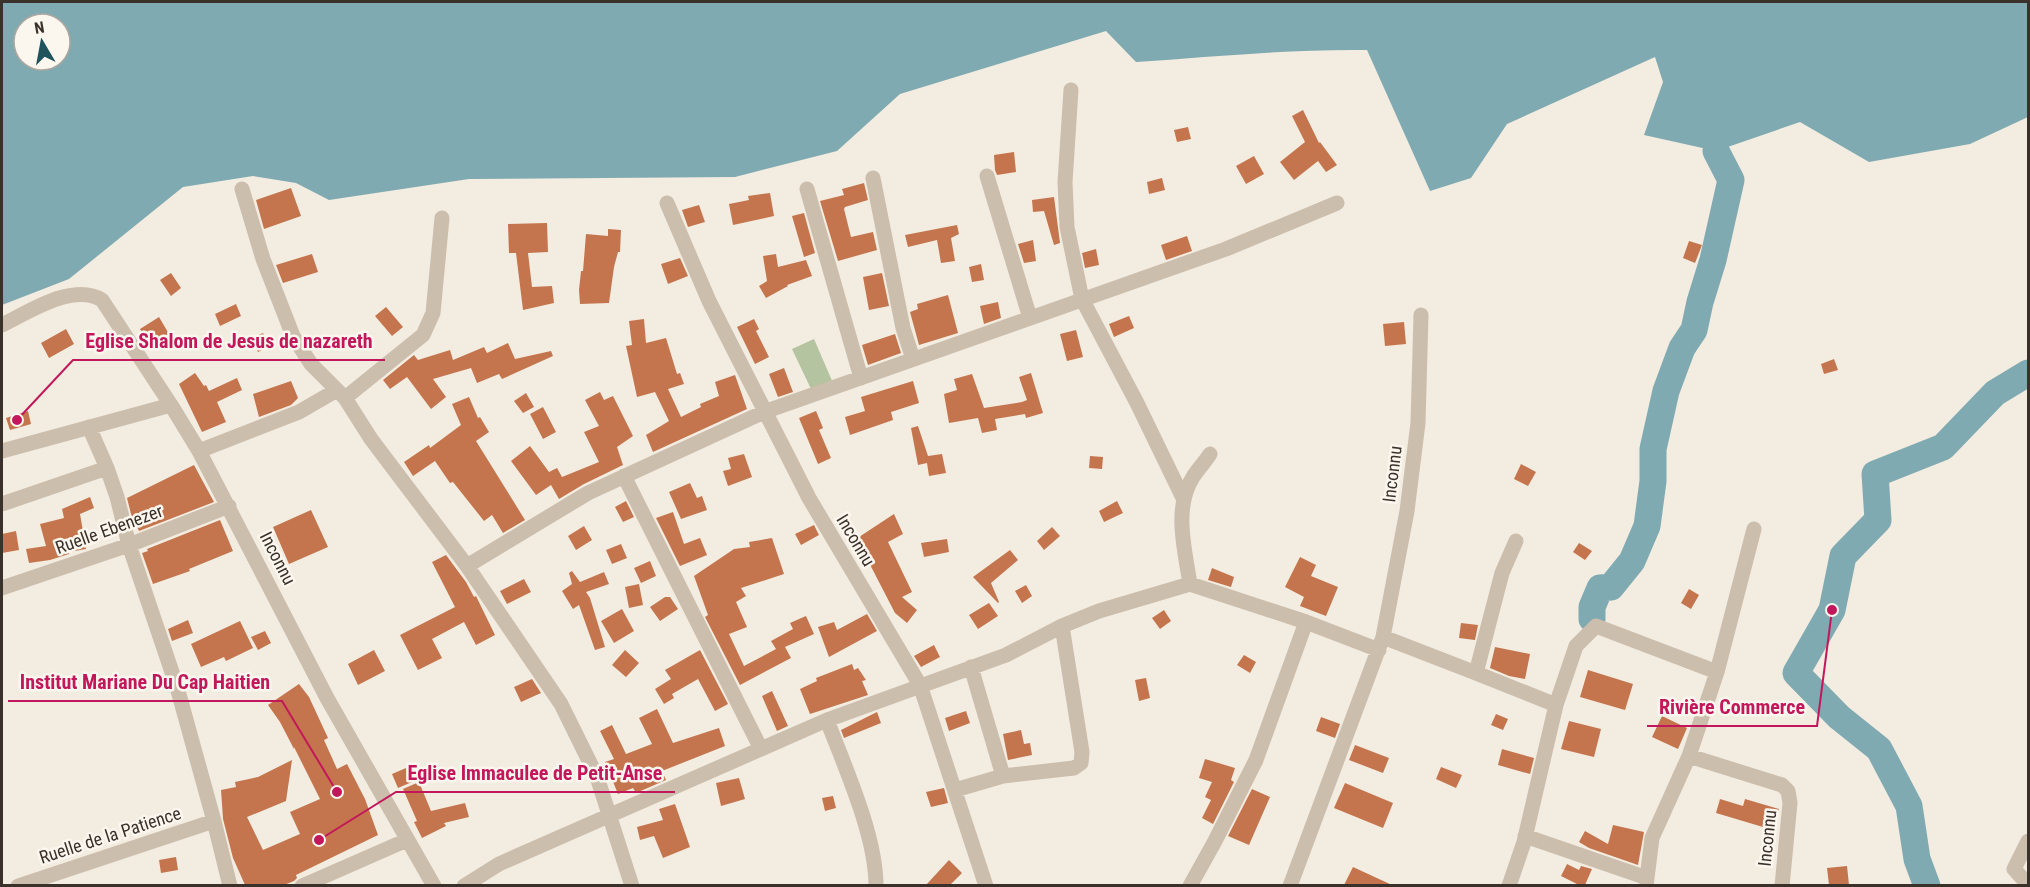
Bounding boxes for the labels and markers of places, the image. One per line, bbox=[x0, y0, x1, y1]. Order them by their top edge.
callout: Eglise Shalom de Jesus de nazareth bbox=[73, 322, 385, 360]
callout: Institut Mariane Du Cap Haitien bbox=[8, 663, 282, 701]
callout: Rivière Commerce bbox=[1647, 688, 1817, 726]
callout: Eglise Immaculee de Petit-Anse bbox=[396, 754, 675, 792]

